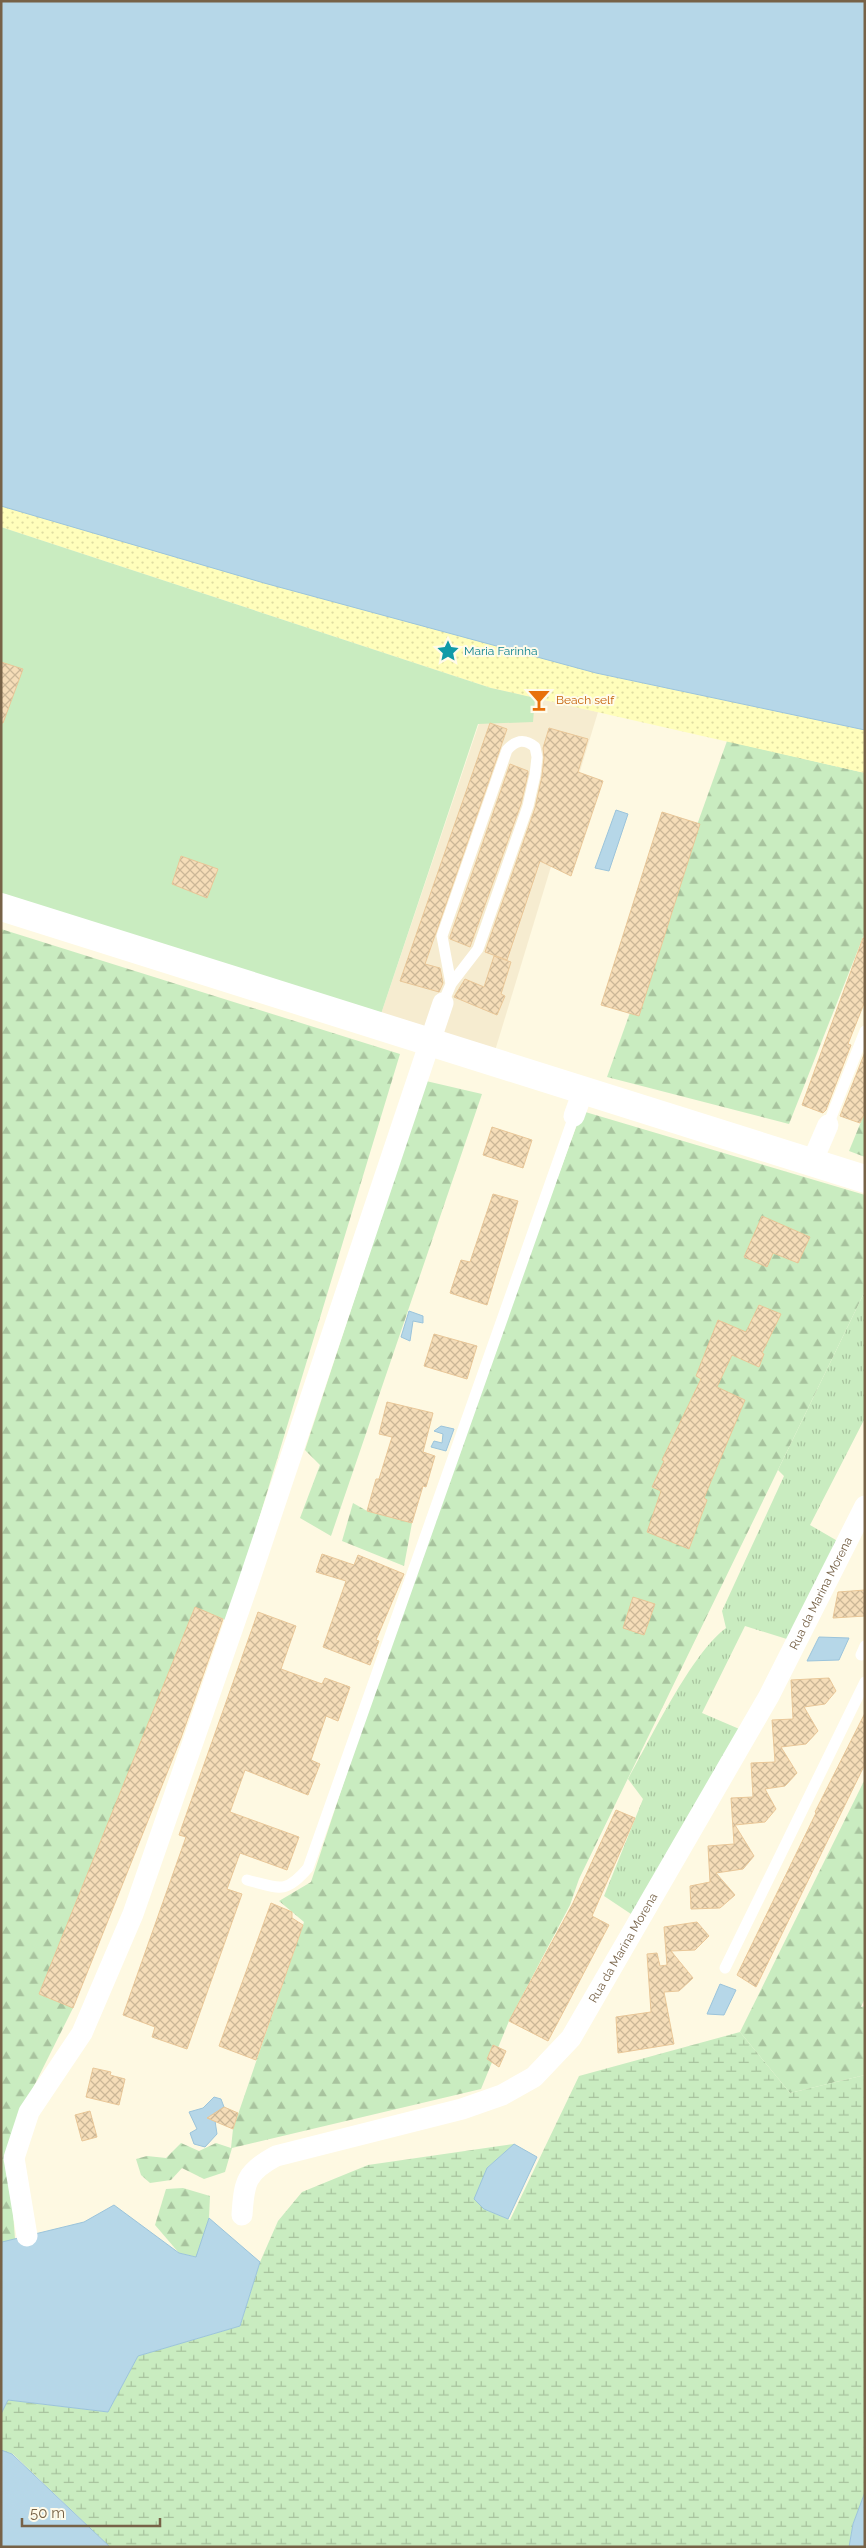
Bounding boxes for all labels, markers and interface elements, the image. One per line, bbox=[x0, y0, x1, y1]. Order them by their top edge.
place icon: Maria Farinha bbox=[435, 638, 461, 664]
place label: Maria Farinha bbox=[464, 644, 538, 658]
bar icon: Beach self bbox=[526, 687, 552, 713]
place label: Beach self bbox=[556, 693, 615, 707]
street label: Rua da Marina Morena bbox=[787, 1535, 855, 1652]
street label: Rua da Marina Morena bbox=[586, 1891, 660, 2005]
scale bar bbox=[22, 2496, 160, 2528]
text: 50 m bbox=[30, 2504, 65, 2522]

